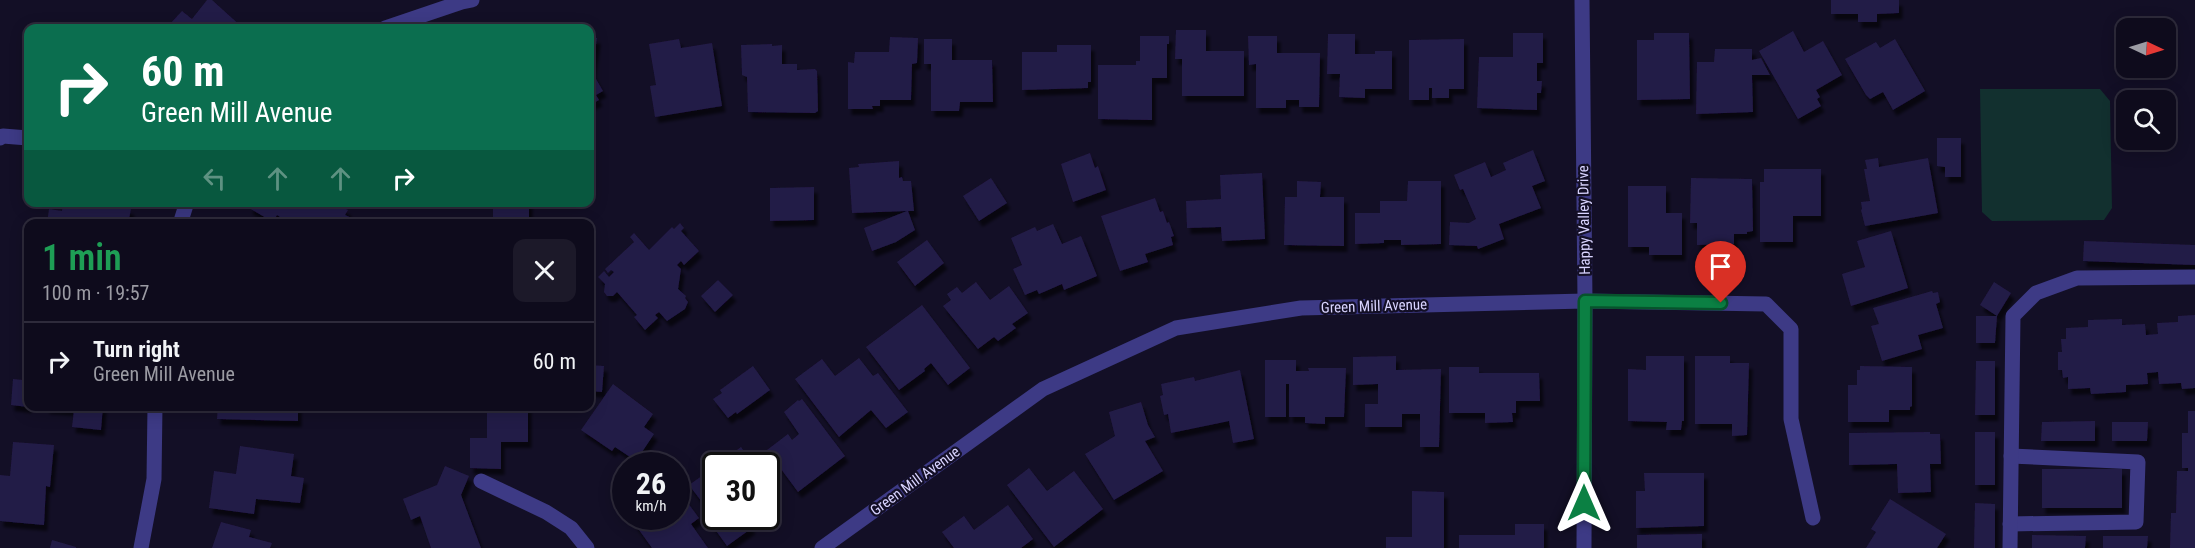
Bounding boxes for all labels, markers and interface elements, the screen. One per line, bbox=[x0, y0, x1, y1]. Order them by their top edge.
north arrow bbox=[2116, 18, 2176, 78]
map controls bbox=[2116, 18, 2176, 150]
text: 60 m bbox=[141, 47, 224, 96]
icon: right bbox=[42, 48, 120, 126]
button: search bbox=[2116, 90, 2176, 150]
text: Green Mill Avenue bbox=[141, 97, 332, 129]
icon: left bbox=[198, 162, 231, 195]
icon: ahead bbox=[261, 162, 294, 195]
icon: ahead bbox=[324, 162, 357, 195]
icon: right bbox=[387, 162, 420, 195]
street label: Happy Valley Drive bbox=[1574, 165, 1594, 275]
text: 1 min bbox=[42, 237, 122, 279]
button: close bbox=[513, 239, 576, 302]
pin bbox=[1695, 241, 1746, 303]
icon: arrive bbox=[1704, 250, 1737, 283]
text: 100 m · 19:57 bbox=[42, 281, 149, 305]
street label: Green Mill Avenue bbox=[1321, 295, 1427, 317]
text: Turn right bbox=[93, 337, 180, 362]
icon: right bbox=[42, 345, 75, 378]
text: 60 m bbox=[533, 349, 576, 374]
text: Green Mill Avenue bbox=[93, 362, 235, 386]
street label: Green Mill Avenue bbox=[867, 442, 963, 520]
speed limit sign: 30 bbox=[702, 452, 780, 530]
text: 26 bbox=[636, 466, 666, 501]
position arrow bbox=[1552, 471, 1616, 535]
text: km/h bbox=[636, 497, 666, 515]

